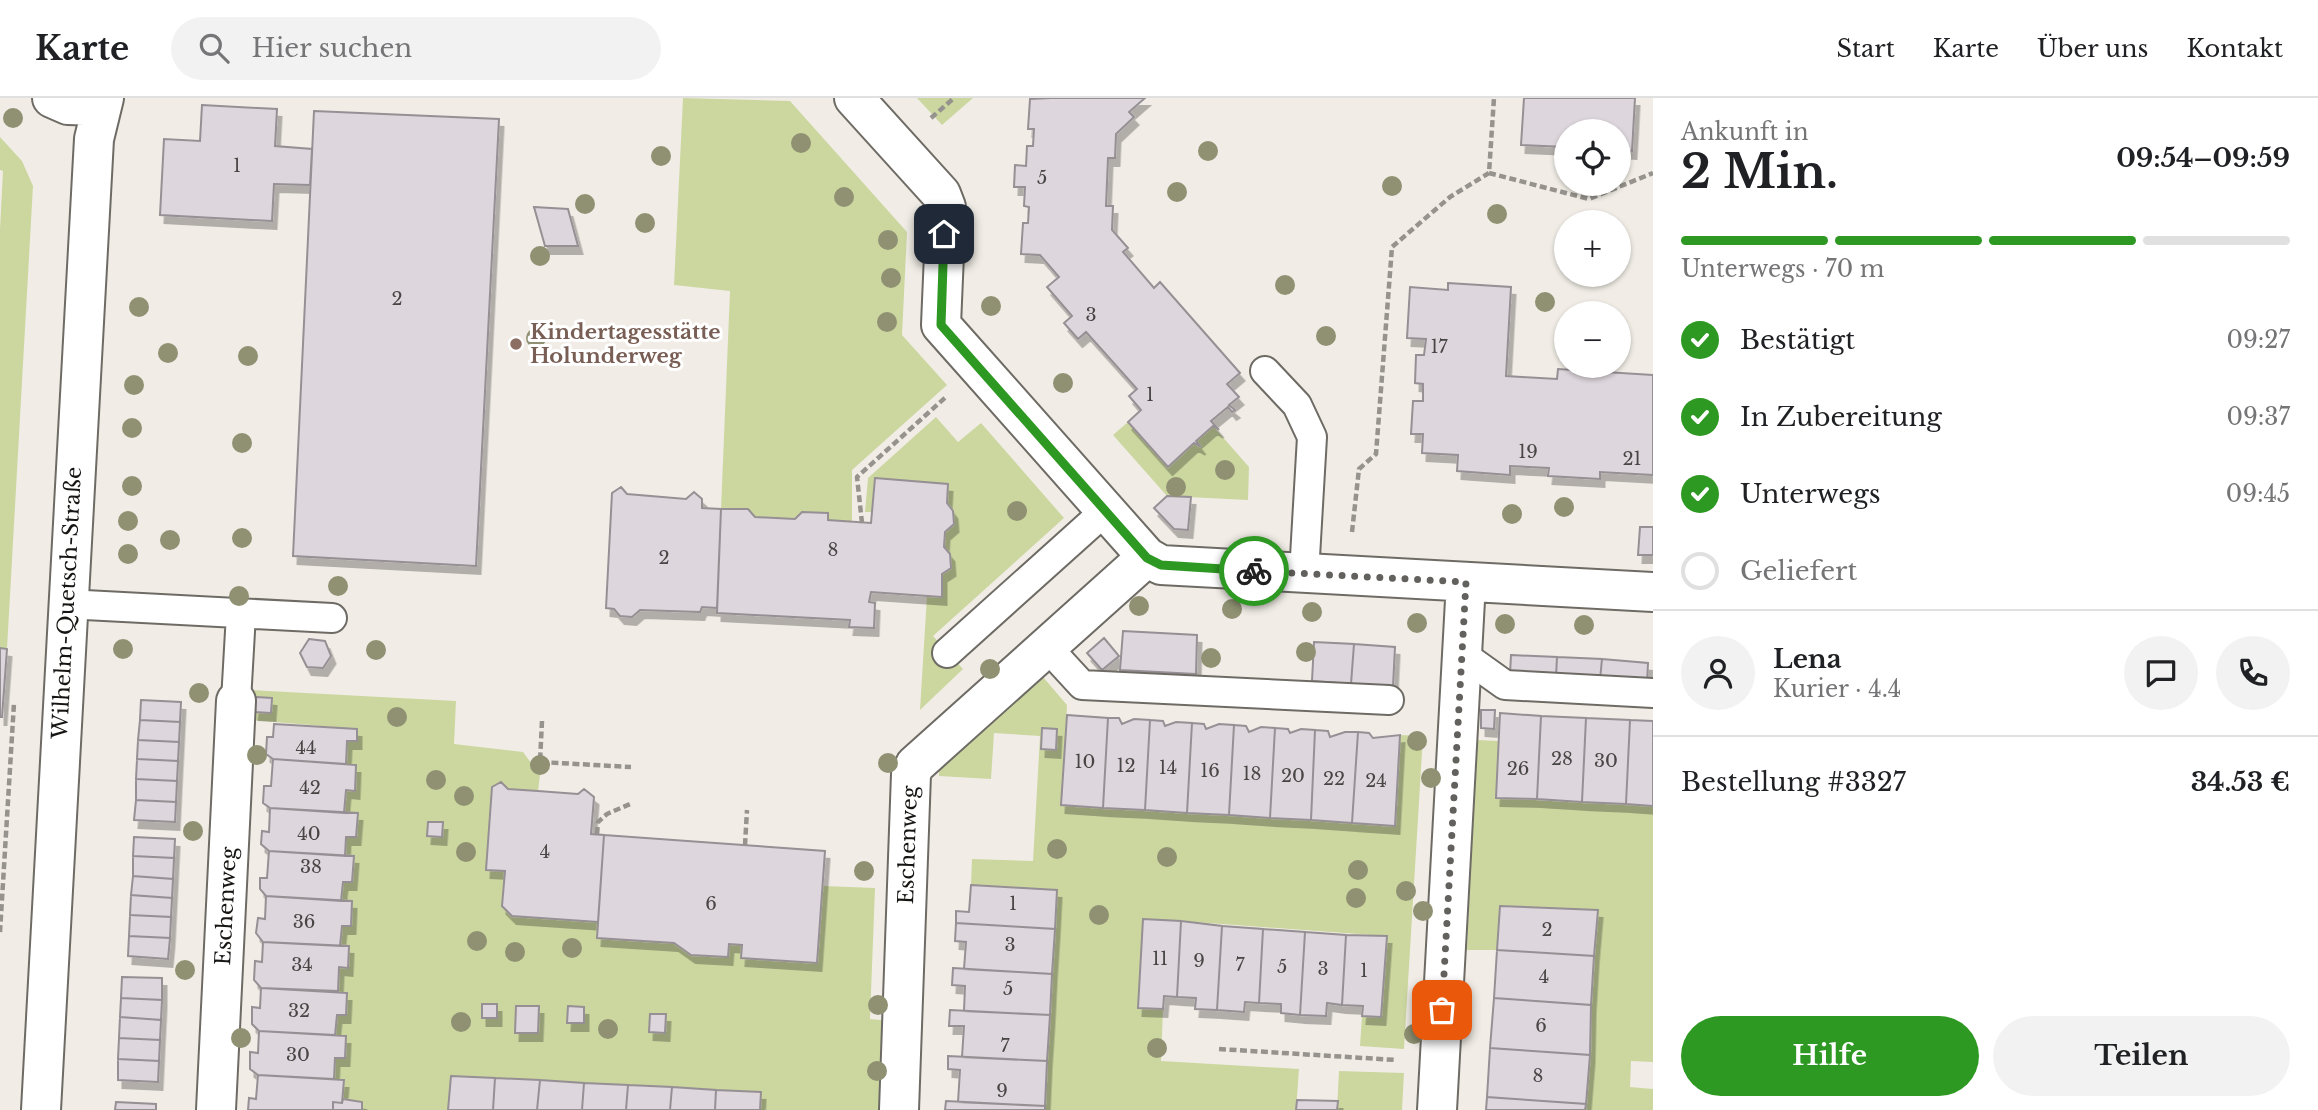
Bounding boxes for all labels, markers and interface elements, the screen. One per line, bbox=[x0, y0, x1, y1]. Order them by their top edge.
search box bbox=[171, 17, 661, 80]
text: Karte bbox=[35, 28, 129, 69]
icon: search bbox=[195, 29, 233, 67]
text: Hier suchen bbox=[251, 32, 412, 64]
text: Start bbox=[1837, 34, 1895, 63]
text: Karte bbox=[1933, 34, 1999, 63]
text: Über uns bbox=[2037, 34, 2149, 63]
text: Kontakt bbox=[2187, 34, 2283, 63]
text: Ankunft in bbox=[1681, 118, 1809, 146]
map controls bbox=[1554, 119, 1631, 378]
button: locate bbox=[1554, 119, 1631, 196]
text: 09:54–09:59 bbox=[2116, 142, 2290, 174]
text: 2 Min. bbox=[1681, 143, 1838, 200]
house number: 1 bbox=[233, 155, 241, 177]
house number: 5 bbox=[1037, 167, 1047, 189]
pin bbox=[914, 204, 974, 264]
button: + bbox=[1554, 210, 1631, 287]
icon: home bbox=[925, 215, 963, 253]
text: Unterwegs · 70 m bbox=[1681, 255, 1884, 283]
house number: 2 bbox=[391, 288, 403, 310]
button: − bbox=[1554, 301, 1631, 378]
house number: 3 bbox=[1085, 304, 1097, 326]
place label: Kindertagesstätte Holunderweg bbox=[530, 319, 720, 369]
icon: check bbox=[1681, 321, 1719, 359]
text: Bestätigt bbox=[1740, 324, 1855, 356]
text: 09:27 bbox=[2227, 326, 2290, 354]
marker: Kindertagesstätte Holunderweg bbox=[508, 336, 524, 352]
house number: 17 bbox=[1430, 336, 1448, 358]
house number: 1 bbox=[1146, 384, 1154, 406]
icon: check bbox=[1681, 398, 1719, 436]
text: In Zubereitung bbox=[1740, 401, 1942, 433]
text: 09:37 bbox=[2227, 403, 2290, 431]
house number: 19 bbox=[1518, 441, 1538, 463]
house number: 21 bbox=[1622, 448, 1642, 470]
street label: Wilhelm-Quetsch-Straße bbox=[47, 466, 87, 741]
icon: check bbox=[1681, 475, 1719, 513]
text: Unterwegs bbox=[1740, 478, 1881, 510]
text: 09:45 bbox=[2226, 480, 2290, 508]
courier bbox=[1219, 536, 1289, 606]
house number: 8 bbox=[828, 539, 838, 561]
house number: 2 bbox=[658, 547, 670, 569]
icon: bike bbox=[1235, 552, 1273, 590]
text: Geliefert bbox=[1740, 555, 1857, 587]
button: person bbox=[1681, 636, 1755, 710]
button: chat bbox=[2124, 636, 2198, 710]
button: phone bbox=[2216, 636, 2290, 710]
text: Lena bbox=[1773, 643, 1842, 675]
text: Kurier · 4.4 bbox=[1773, 675, 1901, 703]
house number: 44 bbox=[295, 737, 317, 759]
house number: 28 bbox=[1551, 748, 1573, 770]
house number: 30 bbox=[1594, 750, 1618, 772]
house number: 10 bbox=[1075, 751, 1095, 773]
house number: 12 bbox=[1116, 755, 1136, 777]
house number: 14 bbox=[1159, 757, 1177, 779]
house number: 26 bbox=[1507, 758, 1529, 780]
house number: 16 bbox=[1200, 760, 1220, 782]
house number: 18 bbox=[1243, 763, 1261, 785]
house number: 20 bbox=[1281, 765, 1305, 787]
text: Bestellung #3327 bbox=[1681, 766, 1906, 798]
text: 34.53 € bbox=[2191, 766, 2290, 798]
house number: 22 bbox=[1323, 768, 1345, 790]
house number: 24 bbox=[1365, 770, 1387, 792]
house number: 42 bbox=[299, 777, 321, 799]
street label: Eschenweg bbox=[893, 785, 923, 905]
house number: 40 bbox=[297, 823, 321, 845]
house number: 4 bbox=[540, 841, 550, 863]
street label: Eschenweg bbox=[210, 846, 242, 966]
house number: 38 bbox=[300, 856, 322, 878]
house number: 6 bbox=[705, 893, 717, 915]
house number: 1 bbox=[1009, 893, 1017, 915]
house number: 36 bbox=[293, 911, 315, 933]
house number: 2 bbox=[1541, 919, 1553, 941]
house number: 3 bbox=[1004, 934, 1016, 956]
house number: 11 bbox=[1152, 948, 1168, 970]
house number: 9 bbox=[1193, 950, 1205, 972]
house number: 34 bbox=[291, 954, 313, 976]
house number: 7 bbox=[1235, 954, 1245, 976]
house number: 5 bbox=[1277, 956, 1287, 978]
house number: 3 bbox=[1317, 958, 1329, 980]
house number: 1 bbox=[1360, 960, 1368, 982]
house number: 4 bbox=[1539, 966, 1549, 988]
house number: 5 bbox=[1003, 978, 1013, 1000]
pin bbox=[1412, 980, 1472, 1040]
icon: bag bbox=[1423, 991, 1461, 1029]
house number: 32 bbox=[288, 1000, 310, 1022]
house number: 6 bbox=[1535, 1015, 1547, 1037]
button: Hilfe bbox=[1681, 1016, 1979, 1096]
button: Teilen bbox=[1993, 1016, 2290, 1096]
house number: 7 bbox=[1000, 1035, 1010, 1057]
house number: 30 bbox=[286, 1044, 310, 1066]
house number: 8 bbox=[1533, 1065, 1543, 1087]
house number: 9 bbox=[996, 1080, 1008, 1102]

